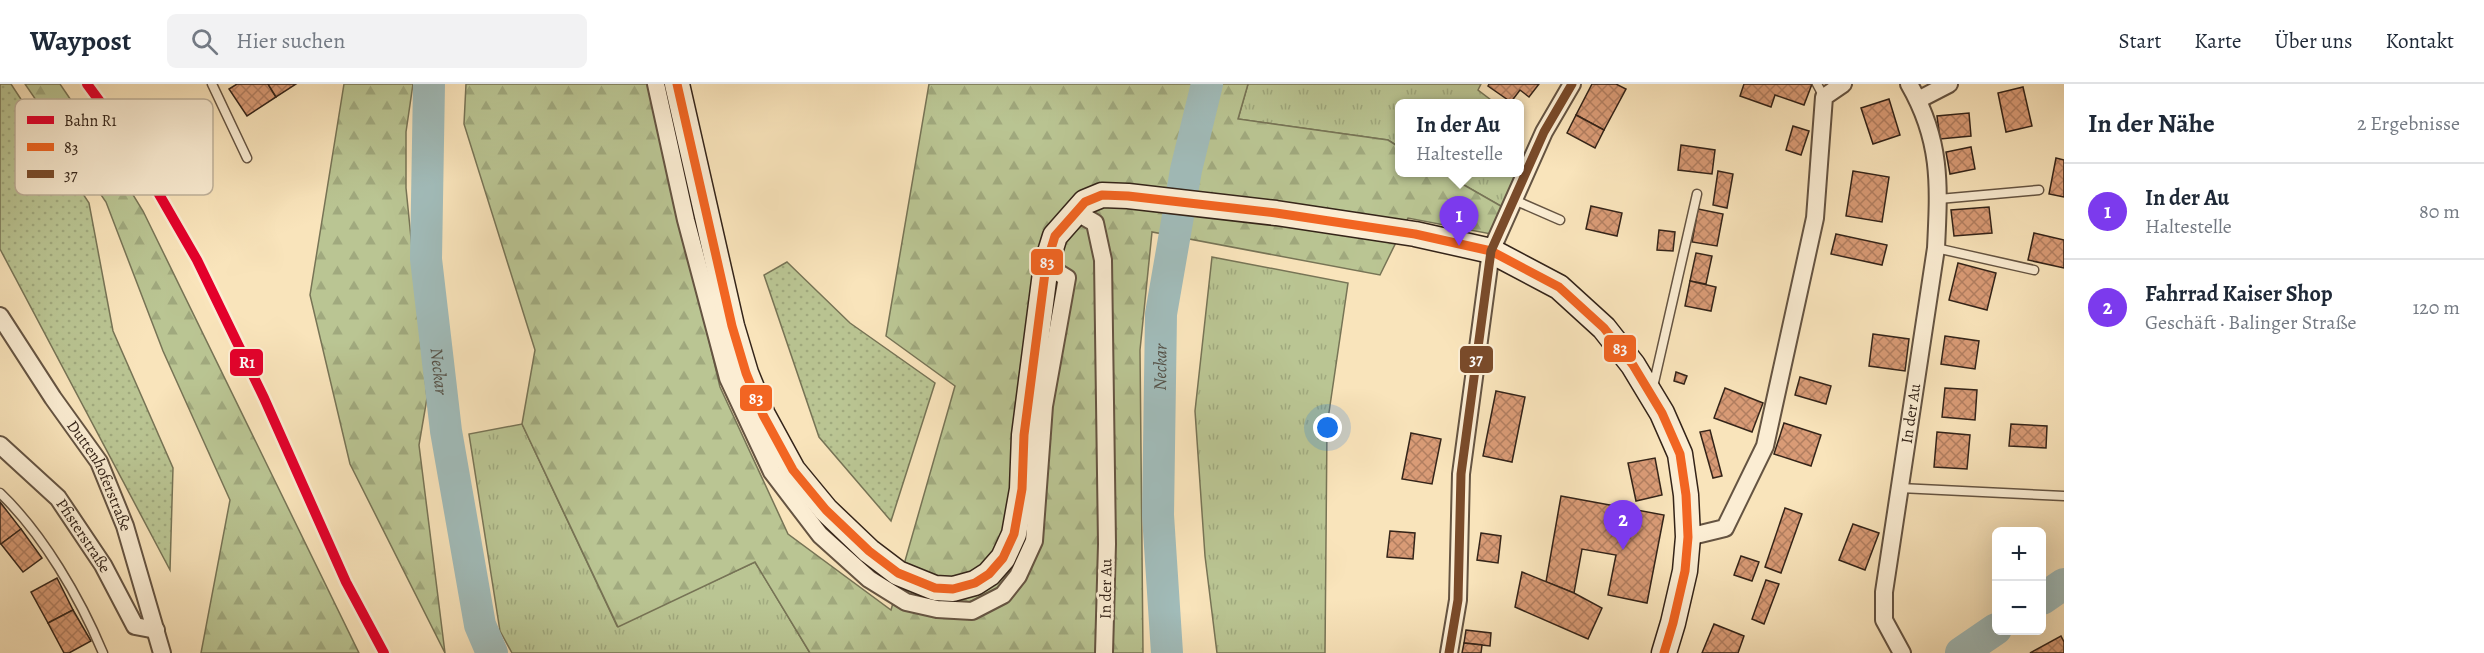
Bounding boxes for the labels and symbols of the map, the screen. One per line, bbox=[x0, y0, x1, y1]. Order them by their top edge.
legend bbox=[15, 99, 213, 195]
text: Bahn R1 bbox=[64, 110, 117, 132]
text: 83 bbox=[64, 137, 78, 159]
text: 37 bbox=[64, 164, 78, 186]
pin: 1 bbox=[1440, 196, 1478, 246]
line badge: 83 bbox=[1030, 248, 1064, 276]
text: 83 bbox=[1040, 252, 1054, 274]
line badge: 83 bbox=[1603, 334, 1637, 363]
text: 83 bbox=[1613, 338, 1627, 360]
water label: Neckar bbox=[1148, 343, 1173, 391]
line badge: 37 bbox=[1459, 345, 1494, 374]
water label: Neckar bbox=[424, 347, 454, 397]
line badge: R1 bbox=[229, 348, 264, 377]
text: 37 bbox=[1469, 349, 1483, 371]
text: R1 bbox=[239, 352, 255, 374]
street label: In der Au bbox=[1896, 382, 1926, 445]
line badge: 83 bbox=[739, 384, 773, 412]
text: 83 bbox=[749, 388, 763, 410]
your location bbox=[1313, 413, 1342, 442]
street label: Duttenhoferstraße bbox=[61, 416, 137, 534]
street label: Pfisterstraße bbox=[50, 494, 116, 577]
pin: 2 bbox=[1604, 500, 1642, 550]
street label: In der Au bbox=[1094, 558, 1118, 619]

